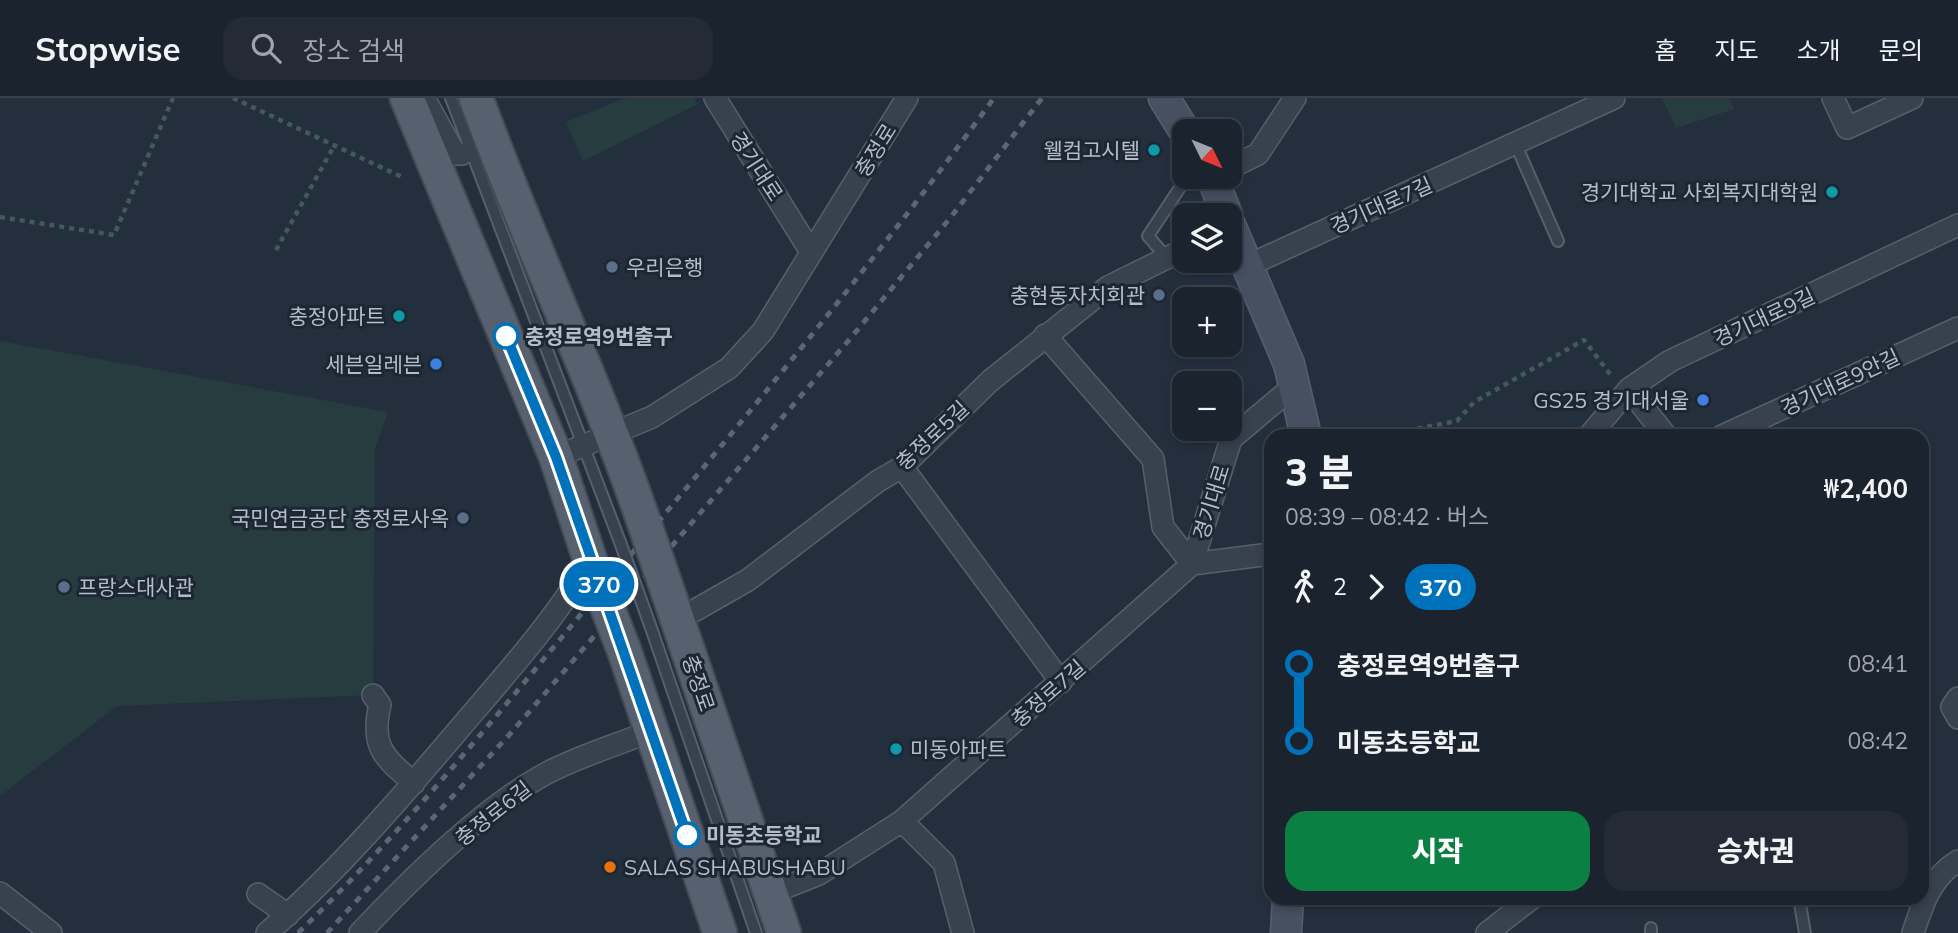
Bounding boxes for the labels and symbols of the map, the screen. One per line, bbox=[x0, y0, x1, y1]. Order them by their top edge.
street label: 충정로 bbox=[849, 119, 901, 181]
north arrow bbox=[1172, 119, 1242, 189]
street label: 경기대로 bbox=[725, 127, 789, 205]
place label: 웰컴고시텔 bbox=[1043, 137, 1140, 163]
marker: 웰컴고시텔 bbox=[1146, 142, 1162, 158]
street label: 경기대로7길 bbox=[1326, 171, 1436, 239]
place label: 경기대학교 사회복지대학원 bbox=[1581, 179, 1818, 205]
marker: 경기대학교 사회복지대학원 bbox=[1824, 184, 1840, 200]
place label: 우리은행 bbox=[626, 254, 703, 280]
marker: 우리은행 bbox=[604, 259, 620, 275]
place label: 충현동자치회관 bbox=[1010, 282, 1145, 308]
street label: 경기대로9길 bbox=[1709, 282, 1819, 352]
marker: 충현동자치회관 bbox=[1151, 287, 1167, 303]
place label: 충정아파트 bbox=[288, 303, 385, 329]
marker: 충정아파트 bbox=[391, 308, 407, 324]
marker: 충정로역9번출구 bbox=[493, 323, 519, 349]
place label: 충정로역9번출구 bbox=[525, 323, 673, 349]
street label: 경기대로9안길 bbox=[1776, 343, 1904, 421]
place label: 세븐일레븐 bbox=[325, 351, 422, 377]
marker: 세븐일레븐 bbox=[428, 356, 444, 372]
place label: GS25 경기대서울 bbox=[1533, 387, 1689, 413]
marker: GS25 경기대서울 bbox=[1695, 392, 1711, 408]
street label: 충정로5길 bbox=[890, 395, 974, 475]
street label: 경기대로 bbox=[1187, 461, 1235, 543]
place label: 국민연금공단 충정로사옥 bbox=[231, 505, 449, 531]
marker: 국민연금공단 충정로사옥 bbox=[455, 510, 471, 526]
line badge: 370 bbox=[559, 561, 639, 607]
place label: 프랑스대사관 bbox=[78, 574, 194, 600]
marker: 프랑스대사관 bbox=[56, 579, 72, 595]
street label: 충정로 bbox=[677, 651, 721, 715]
street label: 충정로7길 bbox=[1006, 654, 1090, 732]
place label: 미동아파트 bbox=[910, 736, 1007, 762]
marker: 미동아파트 bbox=[888, 741, 904, 757]
street label: 충정로6길 bbox=[450, 775, 536, 851]
marker: 미동초등학교 bbox=[674, 822, 700, 848]
place label: 미동초등학교 bbox=[706, 822, 822, 848]
place label: SALAS SHABUSHABU bbox=[624, 854, 846, 880]
marker: SALAS SHABUSHABU bbox=[602, 859, 618, 875]

